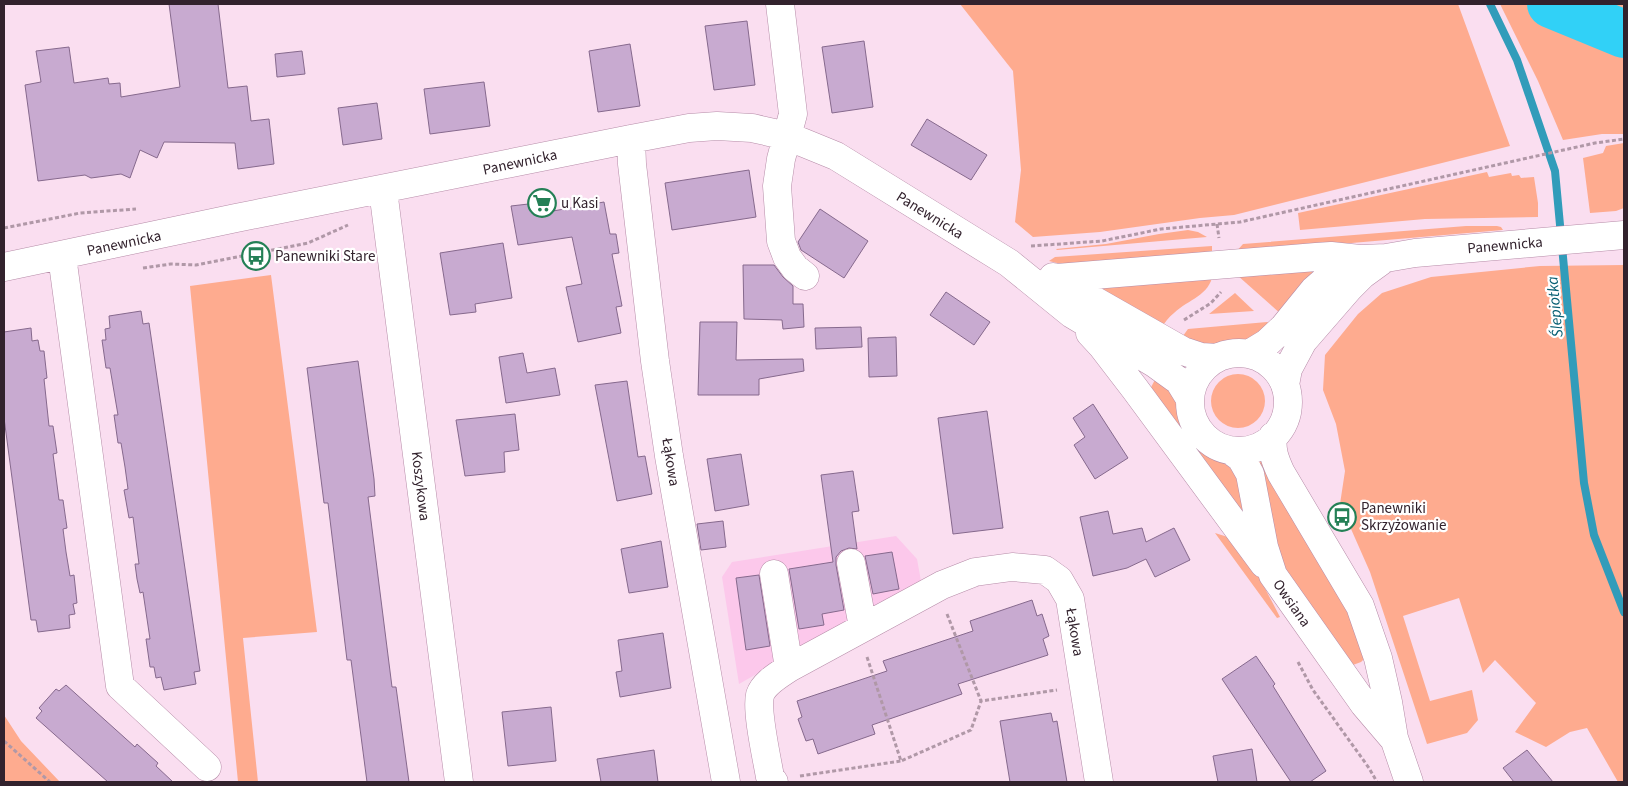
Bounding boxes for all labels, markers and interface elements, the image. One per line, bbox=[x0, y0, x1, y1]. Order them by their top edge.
street label: Panewnicka bbox=[481, 144, 559, 181]
street label: Panewnicka bbox=[892, 187, 967, 244]
supermarket icon: u Kasi bbox=[527, 188, 557, 218]
place label: u Kasi bbox=[561, 193, 598, 214]
street label: Panewnicka bbox=[85, 225, 163, 262]
street label: Panewnicka bbox=[1467, 232, 1544, 259]
bus stop icon: Panewniki Stare bbox=[241, 241, 271, 271]
place label: Panewniki Stare bbox=[275, 246, 375, 267]
water label: Ślepiotka bbox=[1541, 275, 1569, 338]
street label: Łąkowa bbox=[656, 436, 685, 488]
street label: Koszykowa bbox=[406, 450, 435, 522]
place label: Panewniki Skrzyżowanie bbox=[1361, 498, 1446, 536]
bus stop icon: Panewniki Skrzyżowanie bbox=[1327, 502, 1357, 532]
street label: Owsiana bbox=[1267, 575, 1316, 631]
street label: Łąkowa bbox=[1060, 606, 1089, 658]

